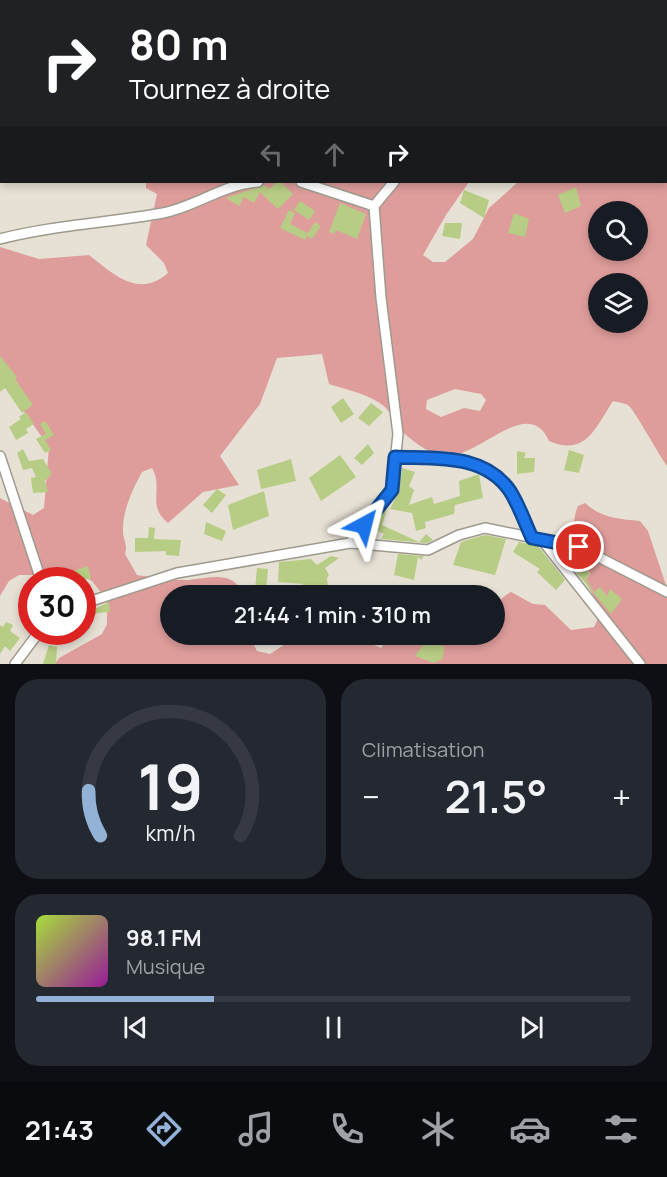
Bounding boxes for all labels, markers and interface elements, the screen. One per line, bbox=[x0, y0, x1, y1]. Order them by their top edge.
text: 80 m bbox=[129, 15, 229, 73]
icon: right bbox=[30, 24, 108, 102]
text: Tournez à droite bbox=[129, 70, 330, 107]
icon: left bbox=[255, 138, 288, 171]
icon: ahead bbox=[318, 138, 351, 171]
icon: right bbox=[381, 138, 414, 171]
map controls bbox=[588, 201, 648, 333]
button: search bbox=[588, 201, 648, 261]
button: layers bbox=[588, 273, 648, 333]
position arrow bbox=[332, 493, 396, 557]
pin bbox=[553, 521, 604, 572]
icon: arrive bbox=[562, 530, 595, 563]
speed limit sign: 30 bbox=[18, 567, 96, 645]
text: 21:44 · 1 min · 310 m bbox=[234, 600, 431, 630]
text: Climatisation bbox=[362, 736, 484, 763]
text: 19 bbox=[137, 743, 204, 829]
text: 21.5° bbox=[444, 765, 547, 827]
text: − bbox=[362, 774, 380, 819]
text: + bbox=[612, 774, 631, 819]
text: km/h bbox=[146, 818, 195, 847]
text: 98.1 FM bbox=[126, 923, 202, 953]
text: Musique bbox=[126, 953, 205, 980]
icon: previous bbox=[119, 1011, 152, 1044]
icon: pause bbox=[317, 1011, 350, 1044]
icon: next bbox=[515, 1011, 548, 1044]
icon: directions bbox=[143, 1108, 185, 1150]
icon: music bbox=[235, 1108, 277, 1150]
icon: phone bbox=[326, 1108, 368, 1150]
icon: climate bbox=[417, 1108, 459, 1150]
icon: car bbox=[509, 1108, 551, 1150]
icon: filters bbox=[600, 1108, 642, 1150]
text: 21:43 bbox=[25, 1111, 94, 1148]

